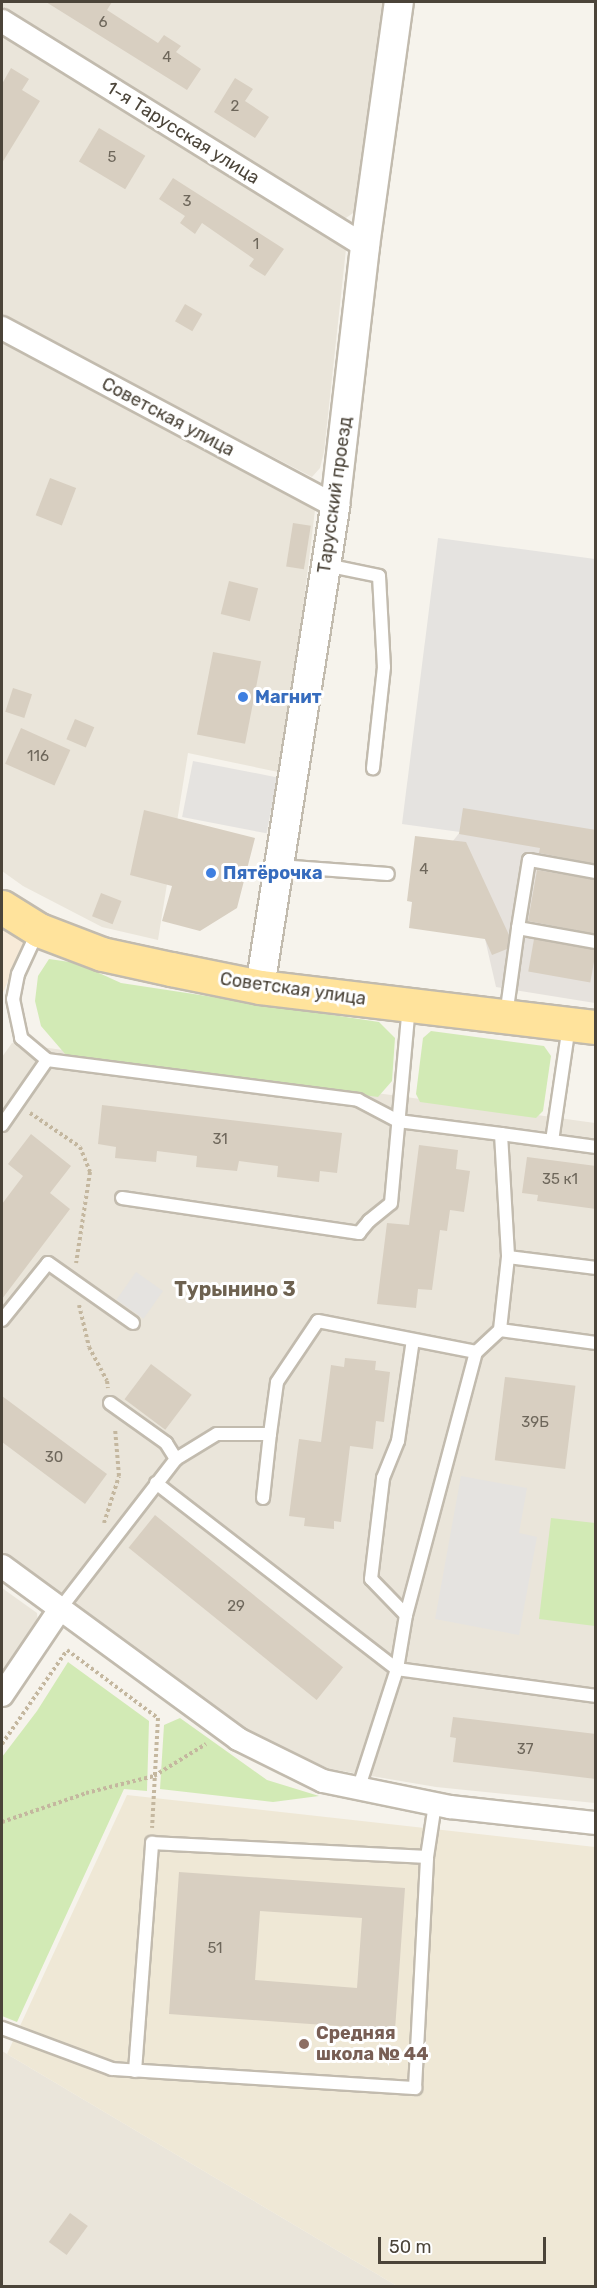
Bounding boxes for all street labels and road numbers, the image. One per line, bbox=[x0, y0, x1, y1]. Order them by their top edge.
street label: 1-я Тарусская улица bbox=[102, 77, 264, 189]
street label: Советская улица bbox=[98, 373, 238, 461]
street label: Тарусский проезд bbox=[313, 415, 357, 575]
street label: Советская улица bbox=[219, 968, 367, 1010]

